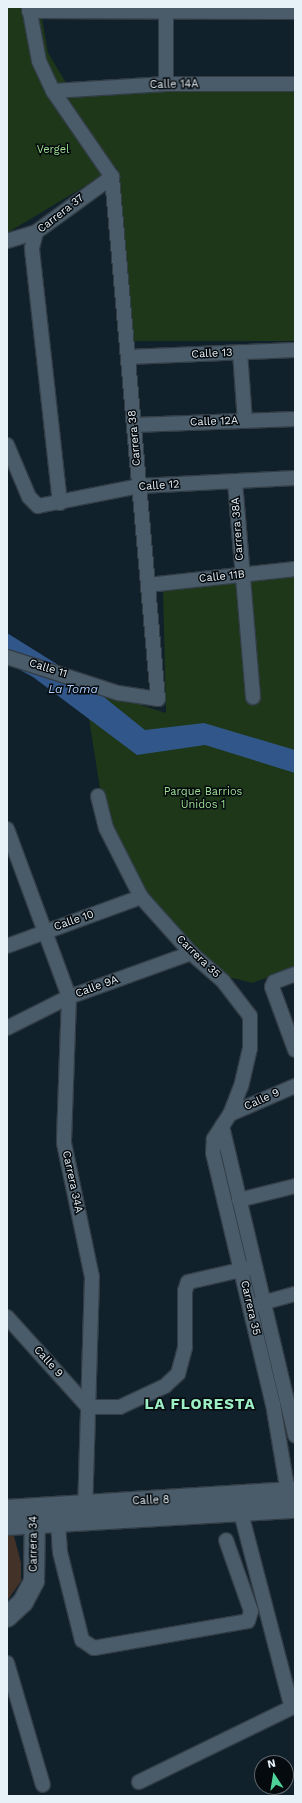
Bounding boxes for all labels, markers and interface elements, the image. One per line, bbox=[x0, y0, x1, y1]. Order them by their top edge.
street label: Calle 14A bbox=[149, 78, 199, 92]
park label: Vergel bbox=[37, 143, 69, 157]
street label: Carrera 37 bbox=[35, 192, 87, 236]
street label: Calle 13 bbox=[191, 346, 233, 362]
street label: Carrera 38 bbox=[126, 409, 144, 467]
street label: Calle 12A bbox=[190, 415, 238, 429]
street label: Calle 12 bbox=[138, 478, 180, 494]
street label: Carrera 38A bbox=[229, 497, 247, 561]
street label: Calle 11B bbox=[198, 568, 246, 586]
street label: Calle 11 bbox=[27, 657, 69, 681]
water label: La Toma bbox=[48, 683, 98, 697]
park label: Parque Barrios Unidos 1 bbox=[164, 786, 242, 812]
street label: Calle 10 bbox=[52, 908, 96, 934]
street label: Carrera 35 bbox=[173, 933, 223, 981]
street label: Calle 9A bbox=[74, 973, 120, 1001]
street label: Calle 9 bbox=[242, 1086, 282, 1114]
street label: Carrera 34A bbox=[59, 1150, 85, 1214]
street label: Carrera 35 bbox=[237, 1279, 263, 1337]
street label: Calle 9 bbox=[31, 1344, 65, 1380]
district label: LA FLORESTA bbox=[144, 1396, 256, 1414]
street label: Calle 8 bbox=[132, 1494, 170, 1508]
street label: Carrera 34 bbox=[27, 1516, 41, 1572]
north arrow bbox=[254, 1755, 294, 1795]
text: N bbox=[266, 1757, 277, 1771]

